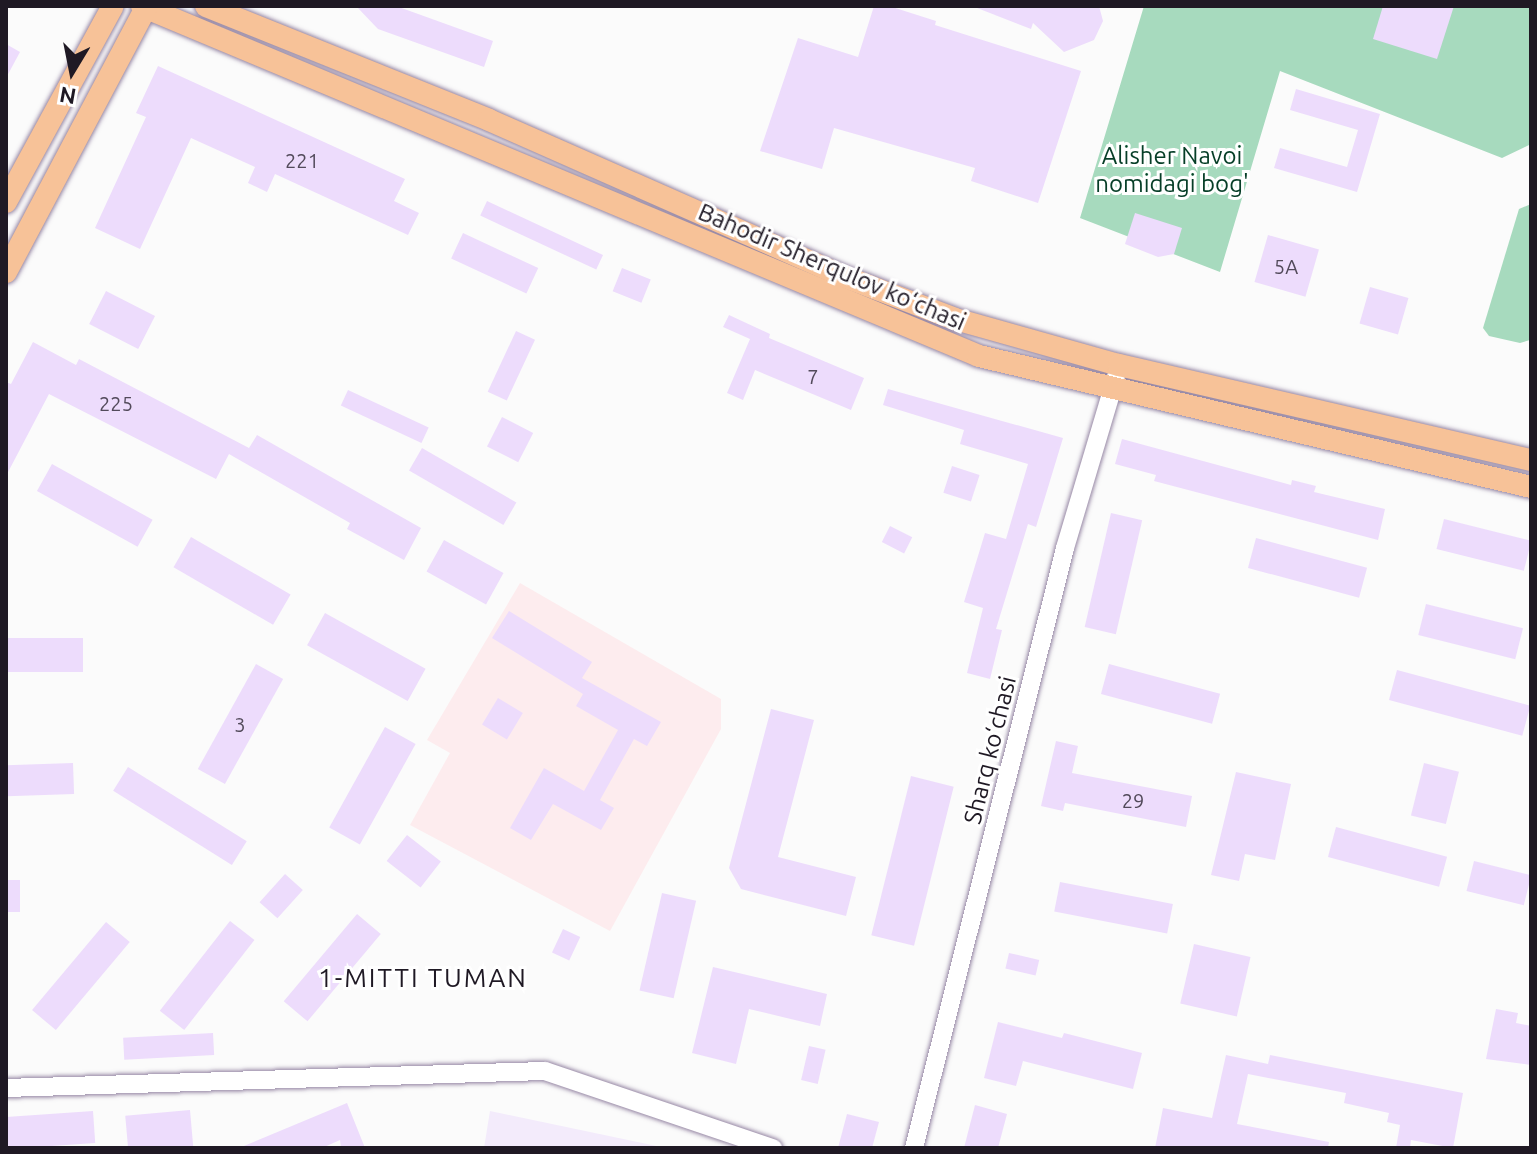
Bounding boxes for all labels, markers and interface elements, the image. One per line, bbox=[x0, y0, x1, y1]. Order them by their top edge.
north arrow bbox=[32, 32, 112, 112]
text: N bbox=[57, 82, 78, 110]
park label: Alisher Navoi nomidagi bog' bbox=[1095, 142, 1249, 198]
house number: 221 bbox=[285, 148, 319, 172]
street label: Bahodir Sherqulov ko‘chasi bbox=[694, 198, 970, 336]
house number: 5A bbox=[1274, 254, 1298, 278]
house number: 7 bbox=[807, 364, 819, 388]
house number: 225 bbox=[99, 391, 133, 415]
street label: Sharq ko‘chasi bbox=[958, 673, 1022, 827]
house number: 3 bbox=[234, 712, 246, 736]
house number: 29 bbox=[1122, 788, 1144, 812]
district label: 1-MITTI TUMAN bbox=[318, 962, 528, 994]

